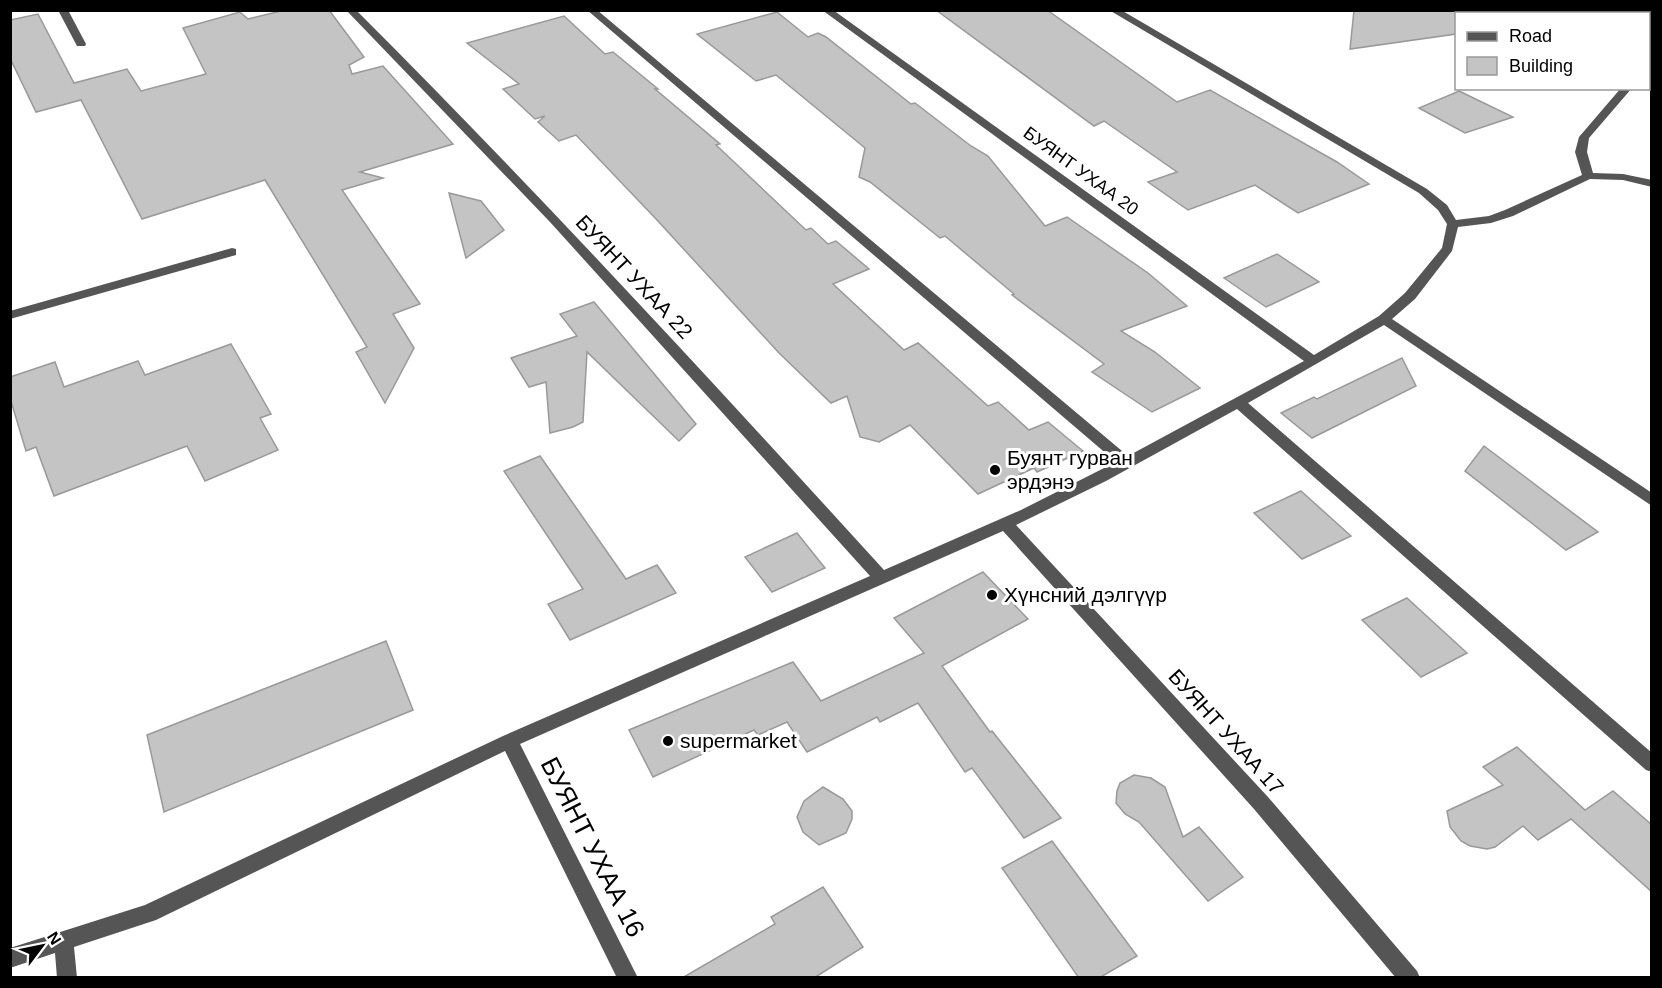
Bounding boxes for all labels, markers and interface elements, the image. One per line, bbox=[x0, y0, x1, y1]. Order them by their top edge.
legend bbox=[1455, 12, 1650, 90]
text: Road bbox=[1509, 26, 1552, 46]
text: Building bbox=[1509, 56, 1573, 76]
street label: БУЯНТ УХАА 20 bbox=[1020, 123, 1142, 219]
street label: БУЯНТ УХАА 22 bbox=[571, 210, 697, 343]
place label: Буянт гурван эрдэнэ bbox=[1007, 446, 1133, 493]
marker: Буянт гурван эрдэнэ bbox=[988, 463, 1002, 477]
place label: Хүнсний дэлгүүр bbox=[1004, 583, 1167, 606]
marker: Хүнсний дэлгүүр bbox=[985, 588, 999, 602]
street label: БУЯНТ УХАА 17 bbox=[1164, 665, 1288, 799]
place label: supermarket bbox=[680, 729, 797, 752]
marker: supermarket bbox=[661, 734, 675, 748]
street label: БУЯНТ УХАА 16 bbox=[535, 752, 651, 942]
north arrow bbox=[12, 916, 72, 976]
text: N bbox=[44, 929, 65, 948]

